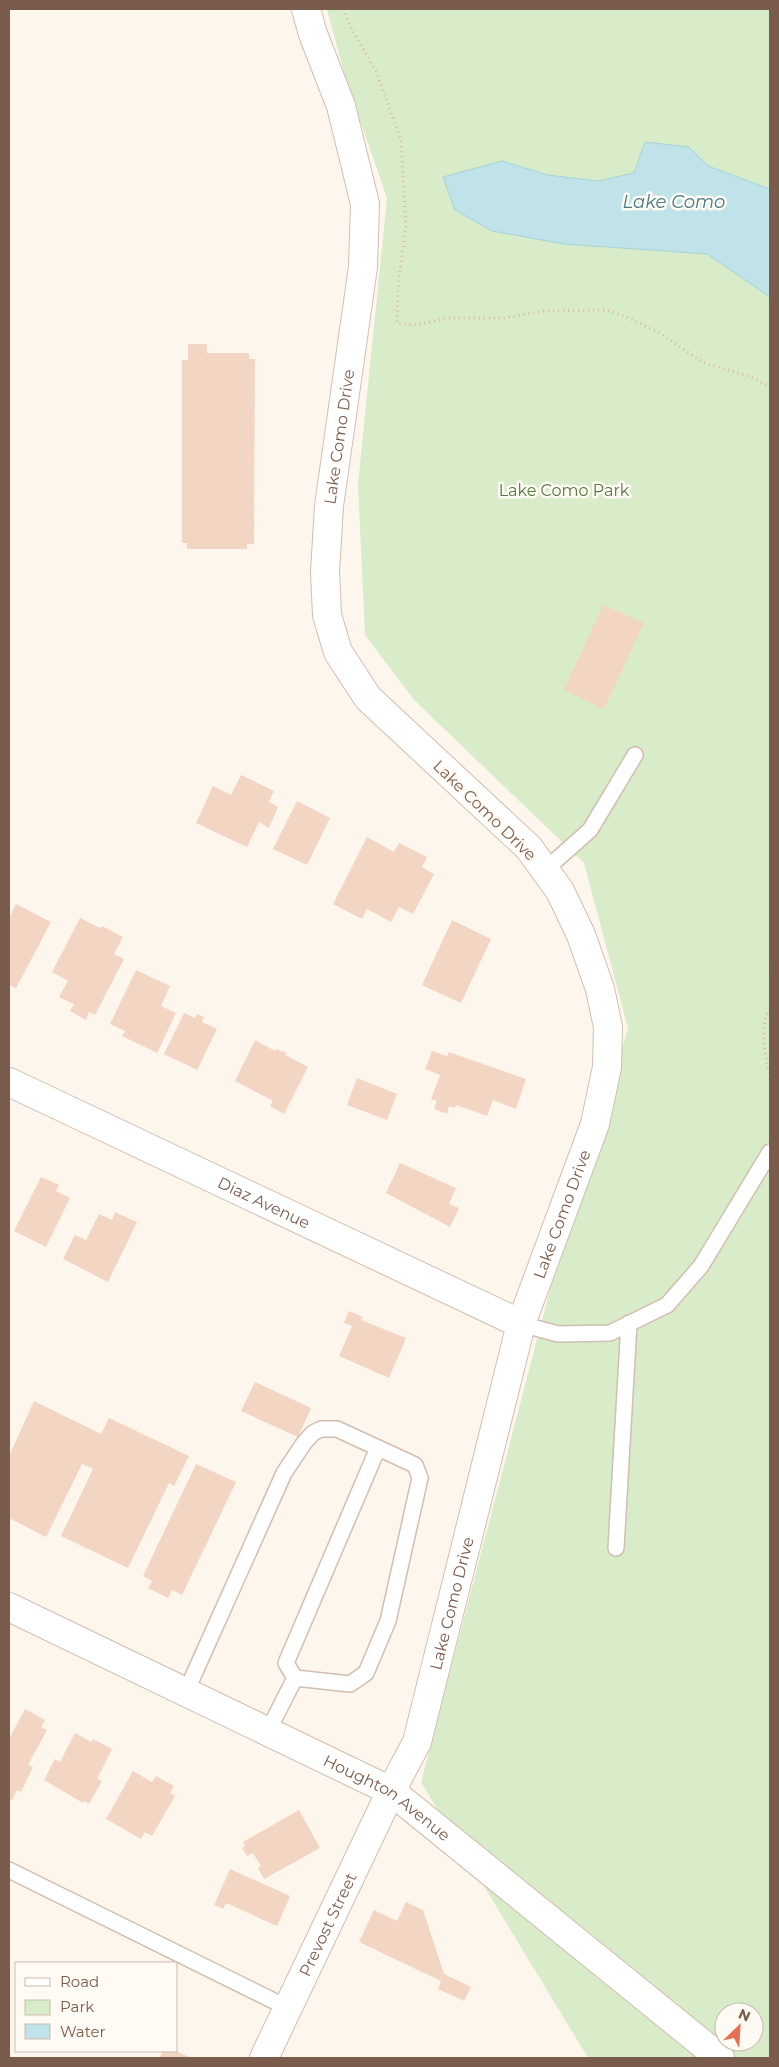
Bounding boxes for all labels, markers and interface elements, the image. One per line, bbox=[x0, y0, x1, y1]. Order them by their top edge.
water label: Lake Como bbox=[623, 191, 725, 213]
street label: Lake Como Drive bbox=[320, 368, 358, 505]
park label: Lake Como Park bbox=[499, 481, 630, 500]
street label: Lake Como Drive bbox=[429, 756, 540, 864]
street label: Lake Como Drive bbox=[530, 1147, 595, 1281]
street label: Diaz Avenue bbox=[215, 1173, 313, 1233]
street label: Lake Como Drive bbox=[426, 1535, 478, 1672]
street label: Houghton Avenue bbox=[320, 1751, 454, 1845]
street label: Prevost Street bbox=[295, 1869, 361, 1979]
legend bbox=[15, 1962, 178, 2052]
text: Road bbox=[60, 1972, 99, 1991]
text: Park bbox=[60, 1997, 94, 2016]
north arrow bbox=[714, 2002, 764, 2052]
text: N bbox=[736, 2005, 753, 2026]
text: Water bbox=[60, 2022, 106, 2041]

